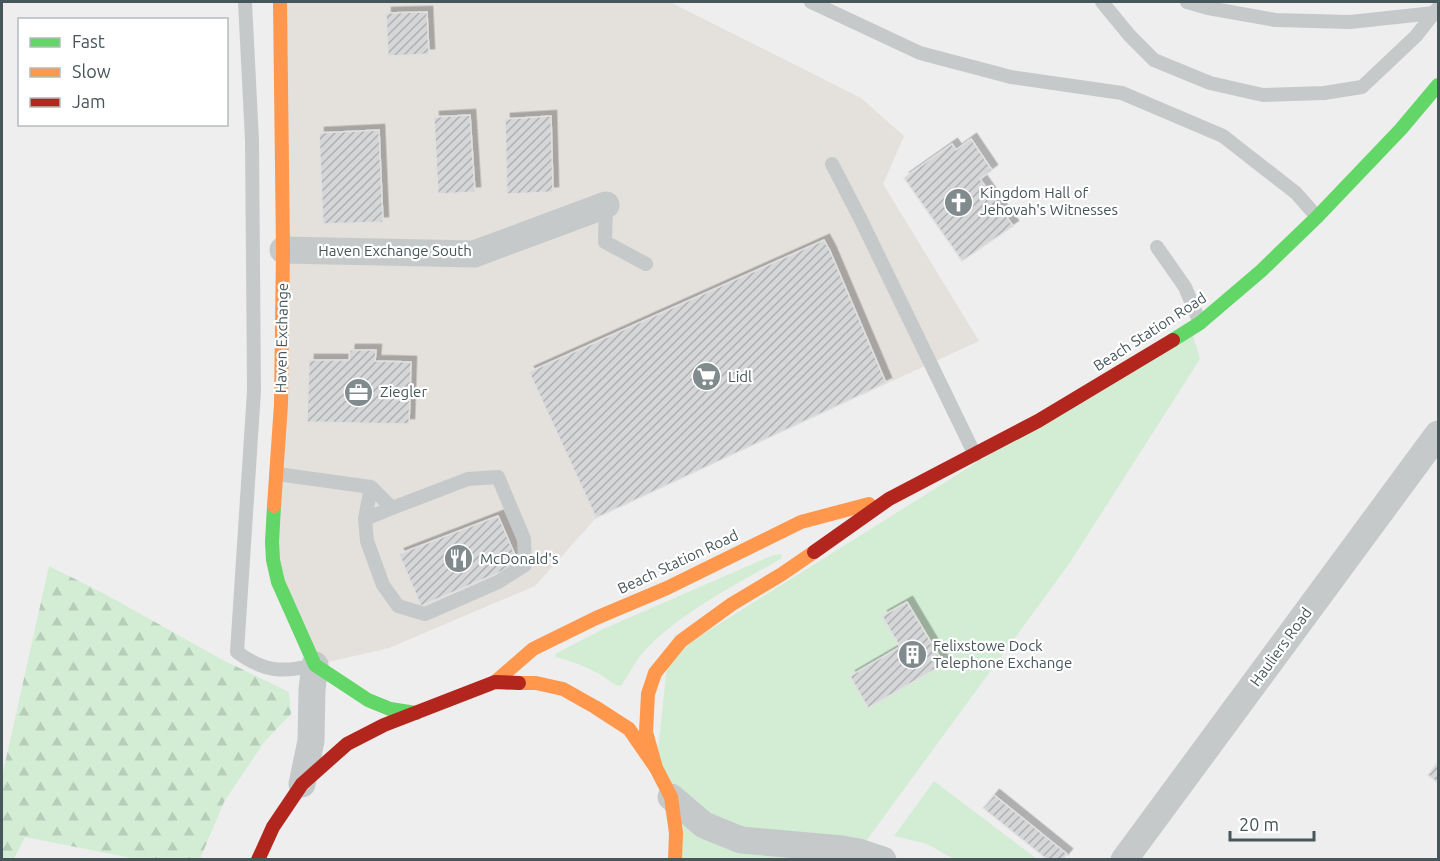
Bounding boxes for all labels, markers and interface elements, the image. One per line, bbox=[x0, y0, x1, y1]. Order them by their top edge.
legend bbox=[18, 18, 228, 126]
text: Fast bbox=[72, 31, 105, 51]
text: Slow bbox=[72, 61, 111, 81]
text: Jam bbox=[72, 91, 106, 111]
place label: Kingdom Hall of Jehovah's Witnesses bbox=[980, 184, 1118, 218]
church icon: Kingdom Hall of Jehovah's Witnesses bbox=[943, 186, 975, 218]
street label: Haven Exchange South bbox=[318, 242, 472, 259]
street label: Haven Exchange bbox=[272, 283, 291, 393]
street label: Beach Station Road bbox=[1090, 289, 1209, 374]
supermarket icon: Lidl bbox=[691, 361, 723, 393]
place label: Lidl bbox=[728, 368, 752, 385]
office icon: Ziegler bbox=[343, 376, 375, 408]
place label: Ziegler bbox=[380, 383, 427, 400]
street label: Beach Station Road bbox=[615, 526, 741, 597]
restaurant icon: McDonald's bbox=[443, 543, 475, 575]
place label: McDonald's bbox=[480, 550, 558, 567]
street label: Hauliers Road bbox=[1246, 604, 1315, 689]
place label: Felixstowe Dock Telephone Exchange bbox=[933, 637, 1072, 671]
building icon: Felixstowe Dock Telephone Exchange bbox=[896, 639, 928, 671]
scale bar bbox=[1230, 804, 1314, 842]
text: 20 m bbox=[1239, 814, 1279, 834]

